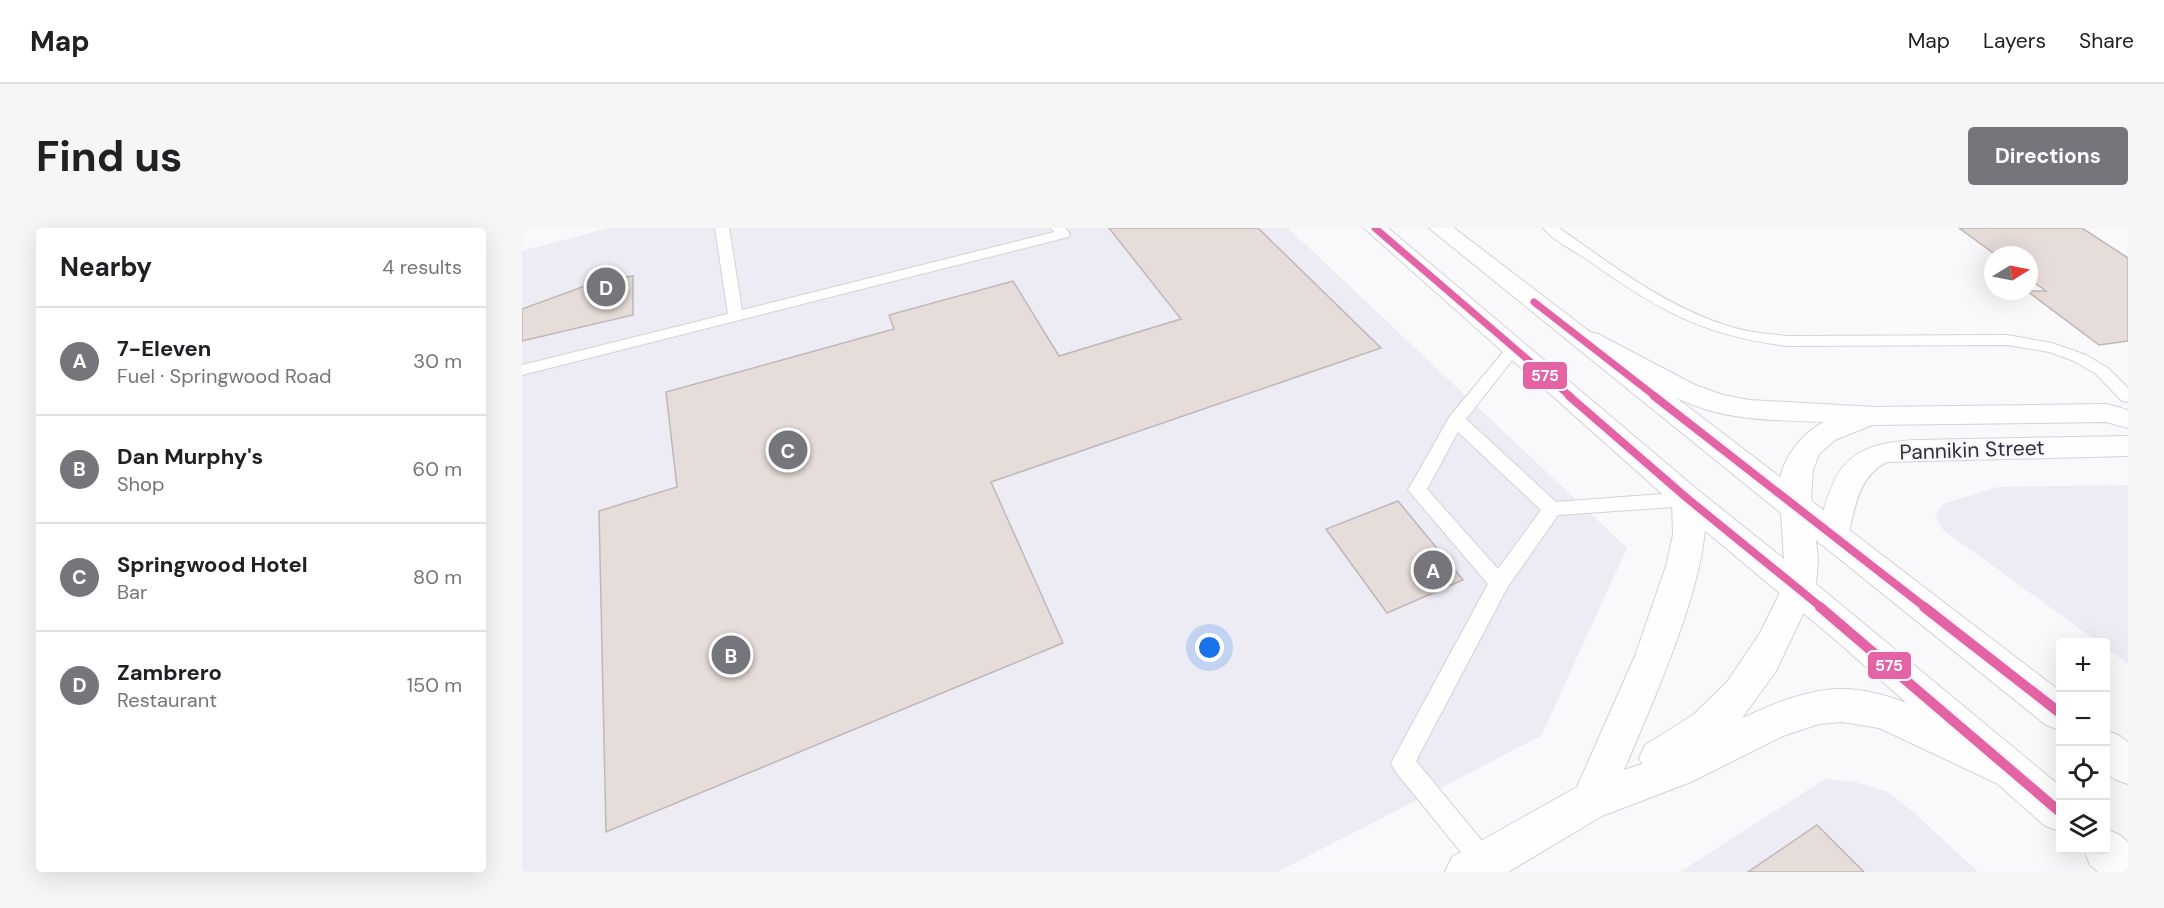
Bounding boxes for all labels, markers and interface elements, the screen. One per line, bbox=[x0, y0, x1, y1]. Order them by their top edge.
text: Map bbox=[30, 23, 90, 60]
text: Map bbox=[1908, 27, 1950, 55]
text: Layers bbox=[1983, 27, 2046, 55]
text: Share bbox=[2079, 27, 2134, 55]
button: Directions bbox=[1968, 127, 2128, 185]
text: Find us bbox=[36, 129, 182, 184]
north arrow bbox=[1984, 246, 2038, 300]
text: Nearby bbox=[60, 250, 152, 284]
text: 4 results bbox=[382, 254, 462, 280]
pin: D bbox=[586, 264, 626, 310]
text: 7-Eleven bbox=[117, 334, 211, 363]
text: A bbox=[72, 348, 87, 374]
text: 30 m bbox=[413, 348, 462, 374]
line badge: 575 bbox=[1522, 361, 1568, 390]
text: Fuel · Springwood Road bbox=[117, 363, 332, 389]
text: 575 bbox=[1531, 365, 1559, 386]
pin: C bbox=[768, 428, 808, 472]
street label: Pannikin Street bbox=[1899, 433, 2045, 467]
text: Dan Murphy's bbox=[117, 442, 263, 471]
text: B bbox=[73, 456, 86, 482]
text: 60 m bbox=[413, 456, 462, 482]
text: Shop bbox=[117, 471, 164, 497]
pin: A bbox=[1414, 548, 1452, 592]
text: Springwood Hotel bbox=[117, 550, 308, 579]
text: C bbox=[72, 564, 87, 590]
text: 80 m bbox=[413, 564, 462, 590]
text: Bar bbox=[117, 579, 147, 605]
pin: B bbox=[712, 632, 750, 678]
your location bbox=[1195, 633, 1224, 662]
map controls bbox=[2056, 638, 2110, 854]
button: + bbox=[2056, 638, 2110, 692]
line badge: 575 bbox=[1867, 651, 1912, 680]
text: 575 bbox=[1875, 655, 1903, 676]
text: Zambrero bbox=[117, 658, 222, 687]
text: D bbox=[72, 672, 87, 698]
text: 150 m bbox=[407, 672, 462, 698]
text: Restaurant bbox=[117, 687, 217, 713]
button: − bbox=[2056, 692, 2110, 746]
button: locate bbox=[2056, 746, 2110, 800]
button: layers bbox=[2056, 800, 2110, 854]

